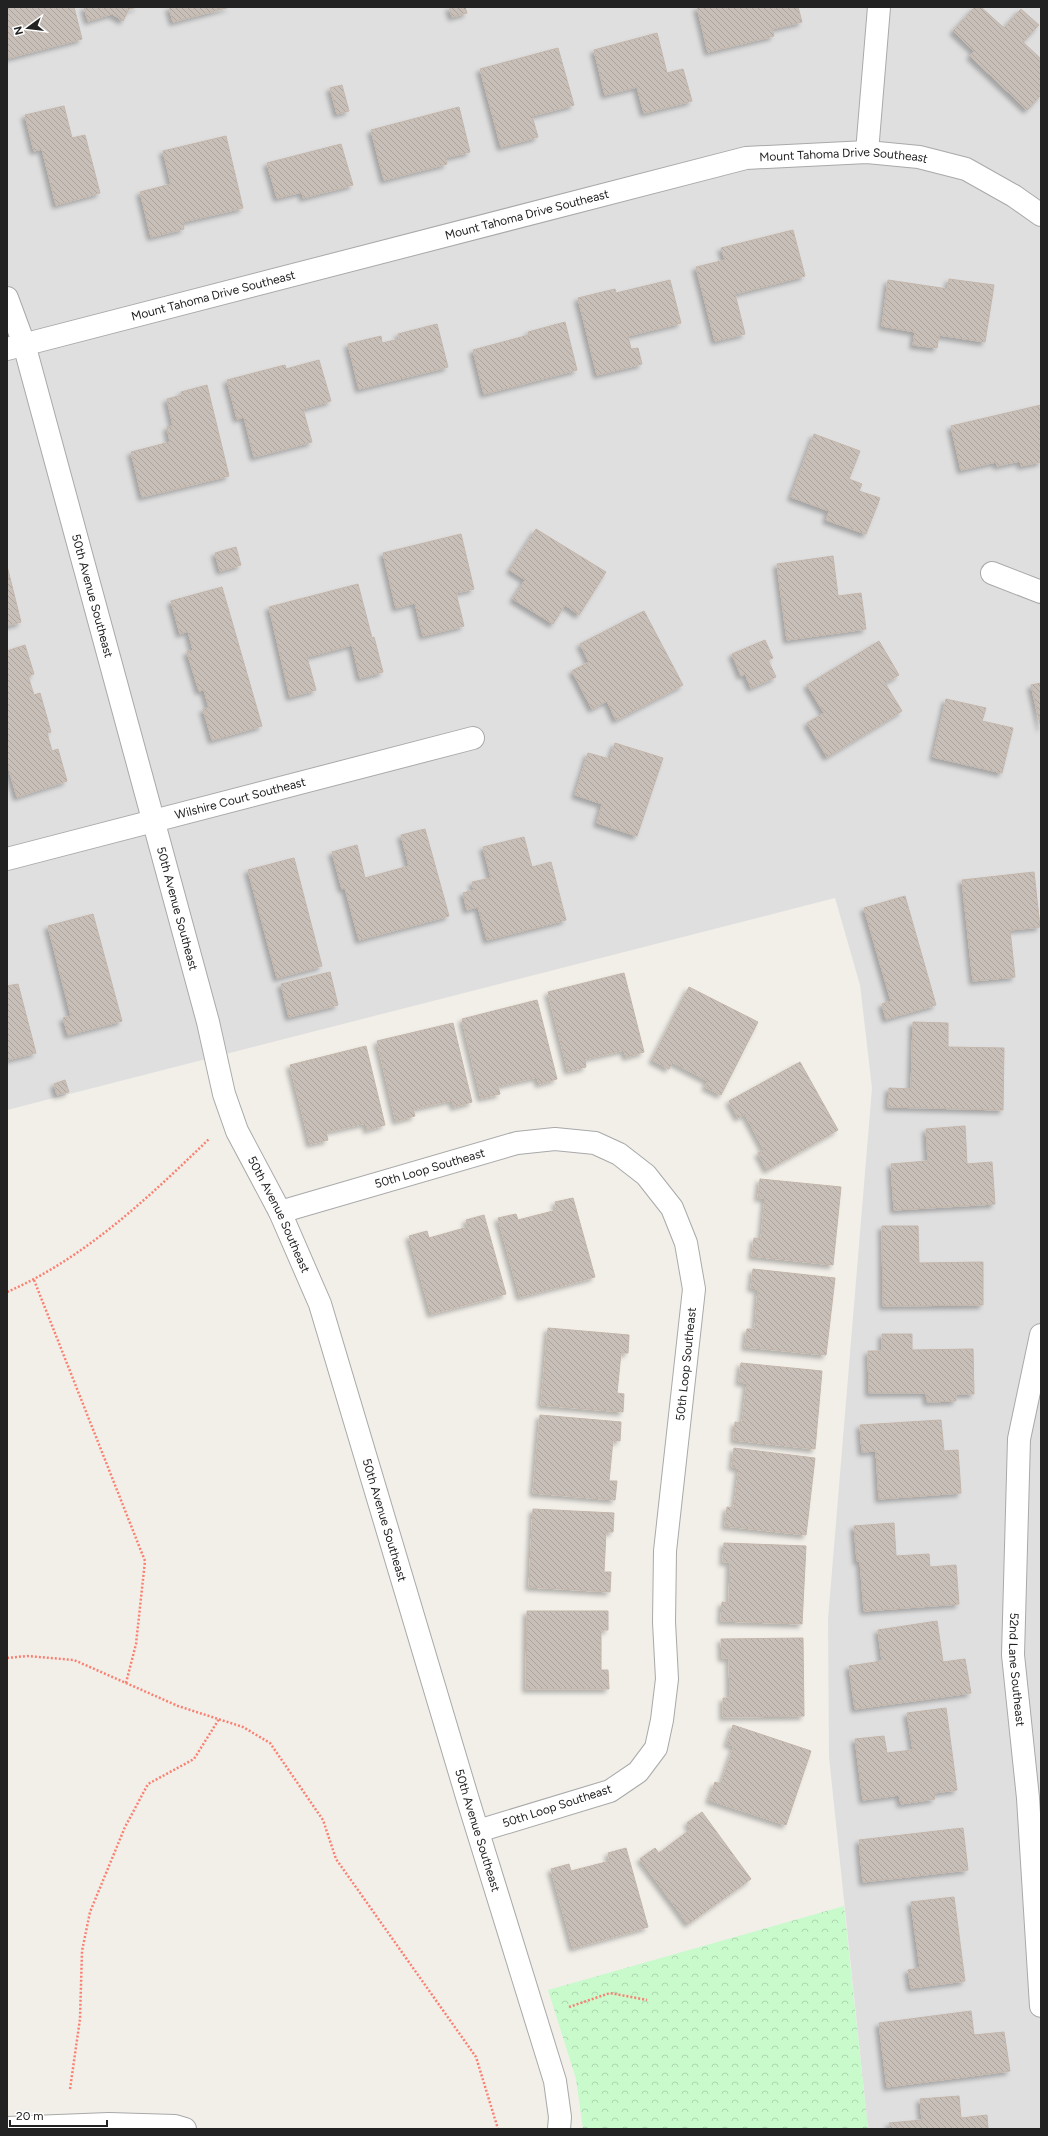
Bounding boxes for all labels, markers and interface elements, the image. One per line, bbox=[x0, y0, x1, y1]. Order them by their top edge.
north arrow bbox=[8, 8, 48, 48]
text: N bbox=[11, 25, 26, 36]
street label: Mount Tahoma Drive Southeast bbox=[759, 145, 930, 166]
street label: Mount Tahoma Drive Southeast bbox=[443, 187, 611, 243]
street label: Mount Tahoma Drive Southeast bbox=[130, 268, 297, 324]
street label: 50th Avenue Southeast bbox=[69, 532, 116, 660]
street label: Wilshire Court Southeast bbox=[173, 775, 308, 822]
street label: 50th Avenue Southeast bbox=[154, 845, 201, 972]
street label: 50th Loop Southeast bbox=[373, 1146, 487, 1191]
street label: 50th Avenue Southeast bbox=[245, 1154, 313, 1275]
street label: 50th Loop Southeast bbox=[673, 1306, 699, 1421]
street label: 50th Avenue Southeast bbox=[360, 1457, 410, 1584]
street label: 52nd Lane Southeast bbox=[1006, 1612, 1027, 1727]
street label: 50th Avenue Southeast bbox=[452, 1767, 503, 1894]
street label: 50th Loop Southeast bbox=[501, 1782, 614, 1830]
scale bar bbox=[10, 2102, 107, 2128]
text: 20 m bbox=[16, 2109, 44, 2123]

